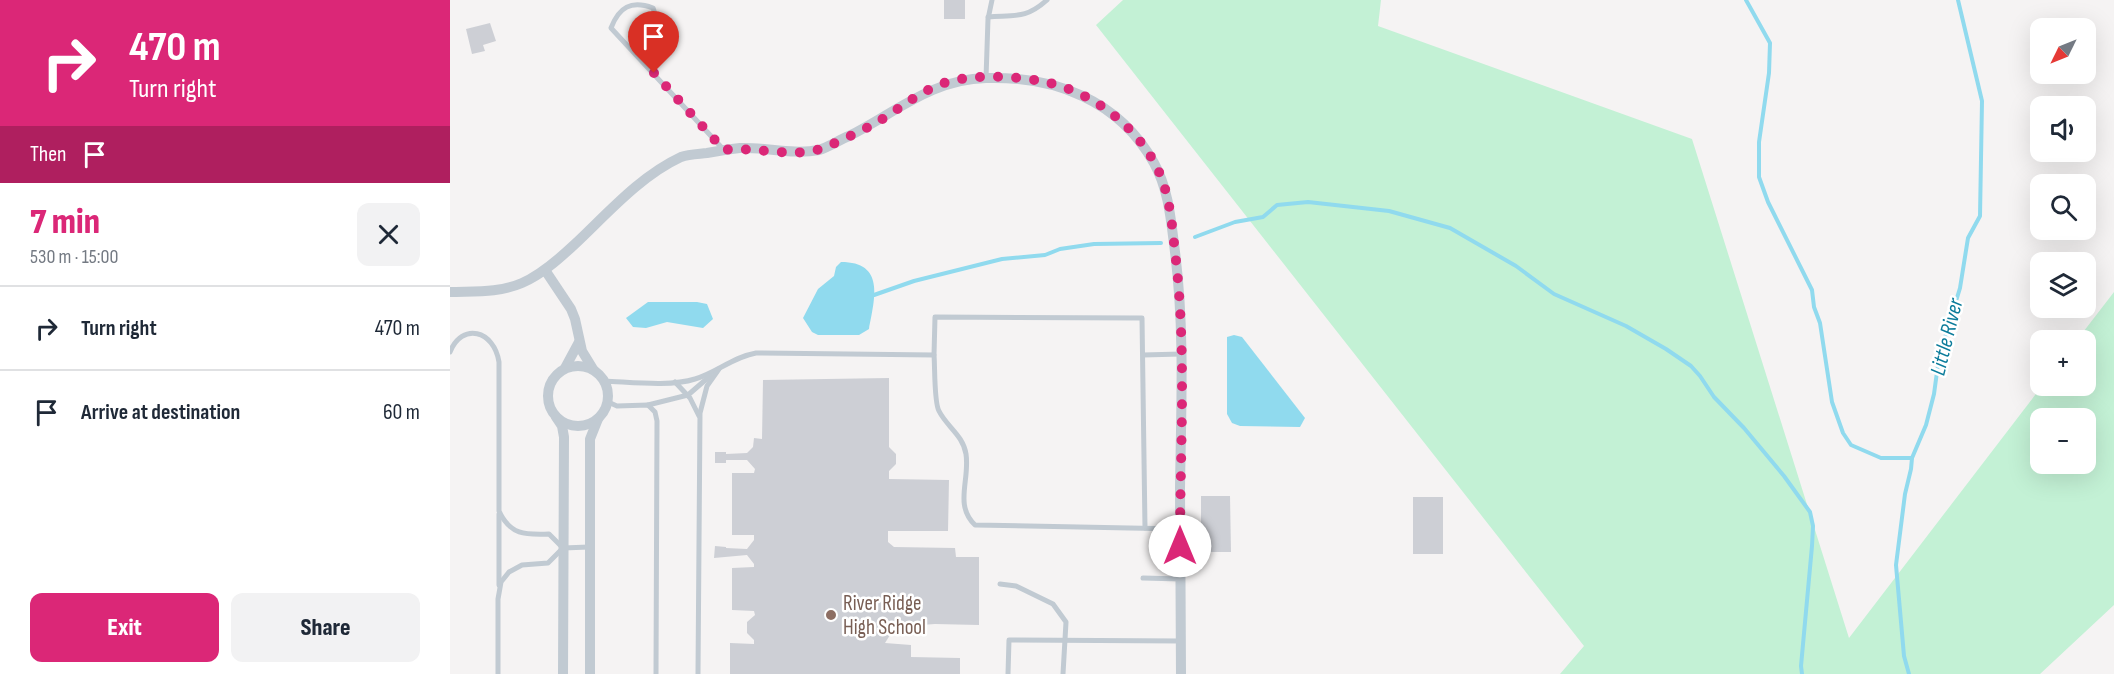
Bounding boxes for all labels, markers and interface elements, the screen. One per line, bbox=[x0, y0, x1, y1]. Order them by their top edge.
pin bbox=[628, 11, 679, 73]
north arrow bbox=[2030, 18, 2096, 84]
map controls bbox=[2030, 18, 2096, 474]
icon: arrive bbox=[637, 20, 670, 53]
text: 470 m bbox=[129, 22, 221, 73]
icon: right bbox=[30, 24, 108, 102]
text: Turn right bbox=[129, 73, 216, 105]
button: sound bbox=[2030, 96, 2096, 162]
icon: arrive bbox=[78, 138, 111, 171]
text: Then bbox=[30, 141, 66, 168]
button: search bbox=[2030, 174, 2096, 240]
text: 7 min bbox=[30, 201, 100, 244]
button: close bbox=[357, 203, 420, 266]
text: 530 m · 15:00 bbox=[30, 245, 118, 269]
button: layers bbox=[2030, 252, 2096, 318]
water label: Little River bbox=[1924, 295, 1970, 378]
icon: right bbox=[30, 312, 63, 345]
text: Turn right bbox=[81, 315, 157, 342]
text: 470 m bbox=[375, 315, 420, 342]
button: + bbox=[2030, 330, 2096, 396]
icon: arrive bbox=[30, 396, 63, 429]
text: Arrive at destination bbox=[81, 399, 240, 426]
text: 60 m bbox=[383, 399, 420, 426]
button: − bbox=[2030, 408, 2096, 474]
position arrow bbox=[1148, 514, 1212, 578]
place label: River Ridge High School bbox=[843, 591, 926, 640]
button: Exit bbox=[30, 593, 219, 662]
button: Share bbox=[231, 593, 420, 662]
marker: River Ridge High School bbox=[824, 608, 838, 622]

